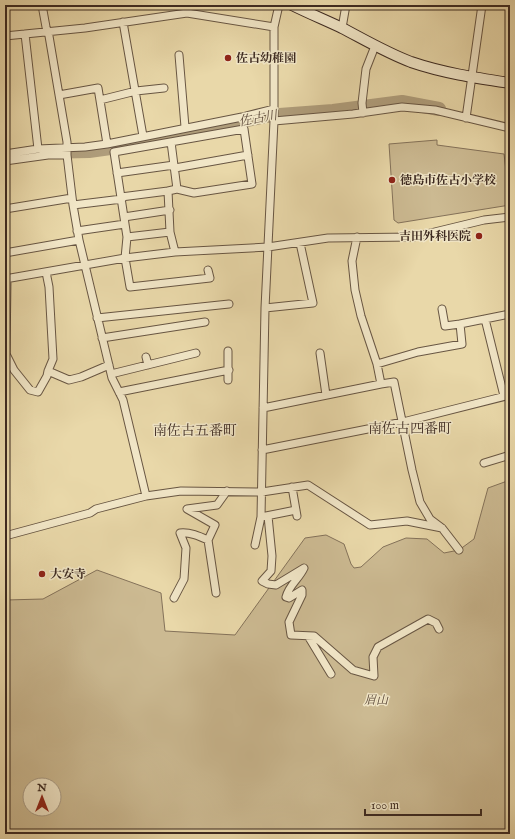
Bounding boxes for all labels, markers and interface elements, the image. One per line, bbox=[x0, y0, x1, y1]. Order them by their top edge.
place label: 佐古幼稚園 bbox=[236, 51, 296, 66]
marker: 佐古幼稚園 bbox=[223, 53, 233, 63]
water label: 佐古川 bbox=[237, 107, 281, 131]
place label: 徳島市佐古小学校 bbox=[400, 173, 496, 188]
marker: 徳島市佐古小学校 bbox=[387, 175, 397, 185]
place label: 吉田外科医院 bbox=[399, 229, 471, 244]
marker: 吉田外科医院 bbox=[474, 231, 484, 241]
district label: 南佐古四番町 bbox=[368, 420, 452, 438]
district label: 南佐古五番町 bbox=[153, 422, 237, 440]
place label: 大安寺 bbox=[50, 567, 86, 582]
marker: 大安寺 bbox=[37, 569, 47, 579]
park label: 眉山 bbox=[364, 693, 389, 708]
north arrow bbox=[22, 777, 62, 817]
text: N bbox=[36, 781, 47, 795]
scale bar bbox=[365, 791, 481, 817]
text: 100 m bbox=[371, 798, 399, 813]

